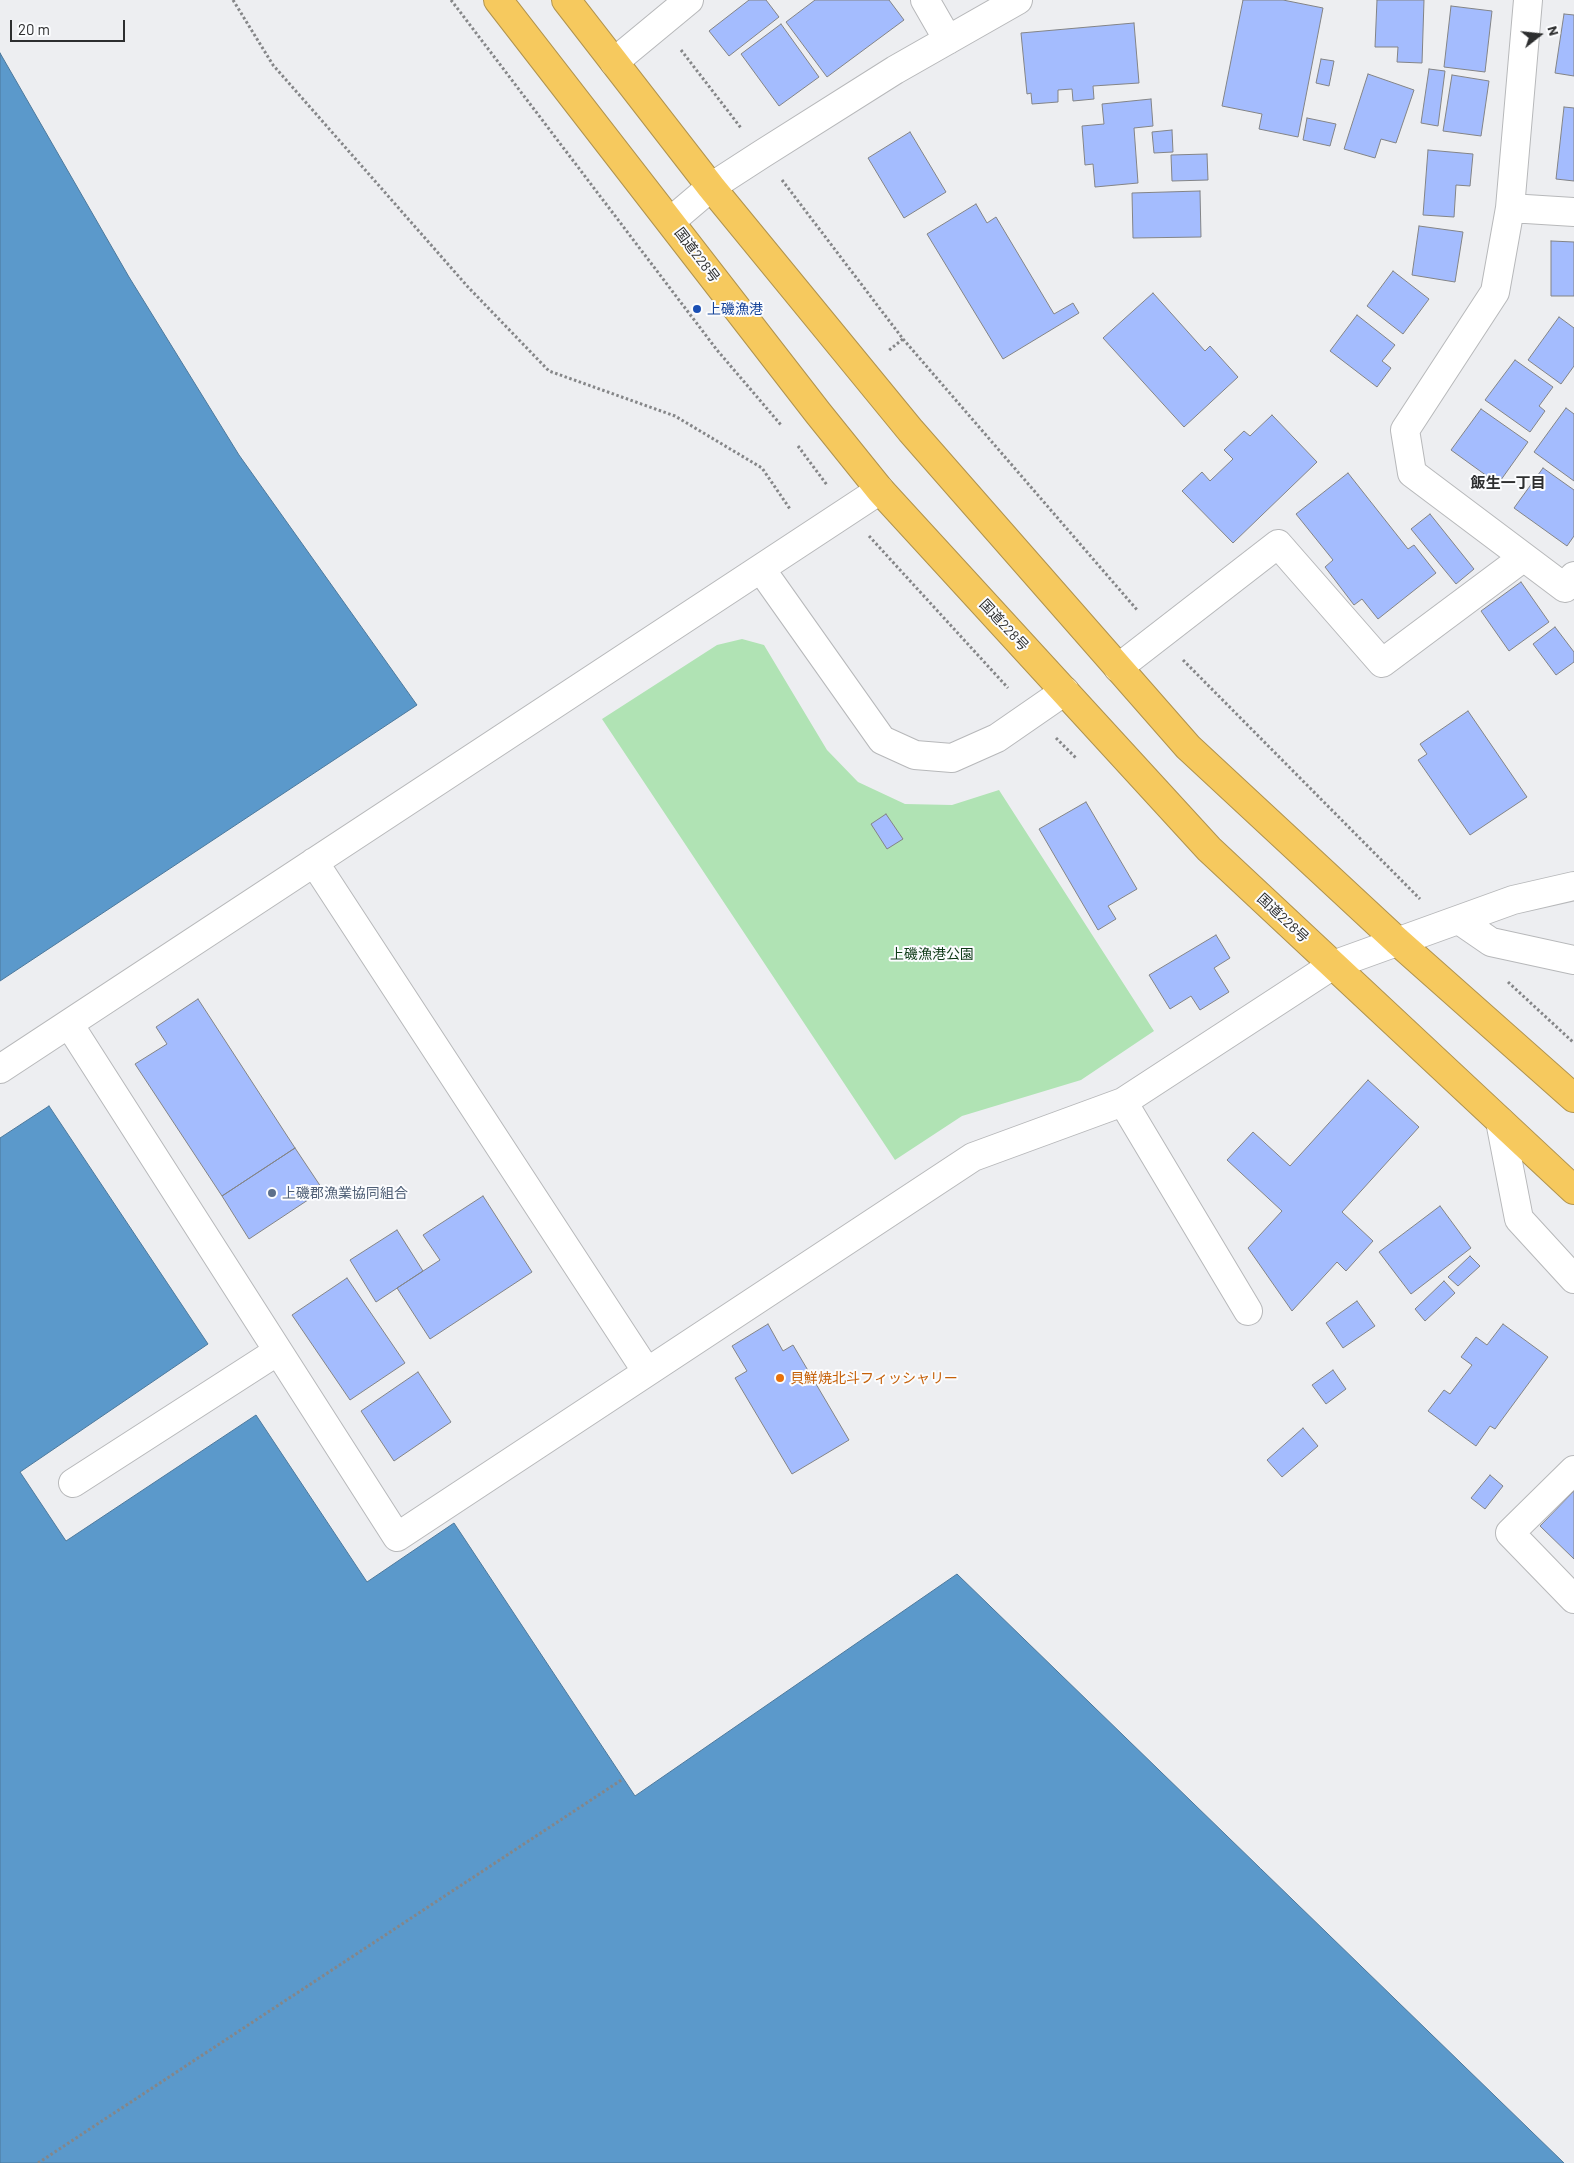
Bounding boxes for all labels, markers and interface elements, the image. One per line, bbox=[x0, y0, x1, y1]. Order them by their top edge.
scale bar bbox=[12, 10, 128, 42]
north arrow bbox=[1514, 10, 1564, 60]
text: 20 m bbox=[18, 20, 50, 38]
text: N bbox=[1544, 24, 1563, 38]
street label: 国道228号 bbox=[671, 224, 723, 286]
place label: 上磯漁港 bbox=[707, 301, 763, 317]
marker: 上磯漁港 bbox=[691, 303, 703, 315]
district label: 飯生一丁目 bbox=[1471, 474, 1545, 492]
street label: 国道228号 bbox=[976, 596, 1032, 654]
street label: 国道228号 bbox=[1254, 890, 1312, 946]
park label: 上磯漁港公園 bbox=[890, 946, 974, 962]
place label: 上磯郡漁業協同組合 bbox=[282, 1185, 408, 1201]
marker: 上磯郡漁業協同組合 bbox=[266, 1187, 278, 1199]
place label: 貝鮮焼北斗フィッシャリー bbox=[790, 1370, 958, 1386]
marker: 貝鮮焼北斗フィッシャリー bbox=[774, 1372, 786, 1384]

